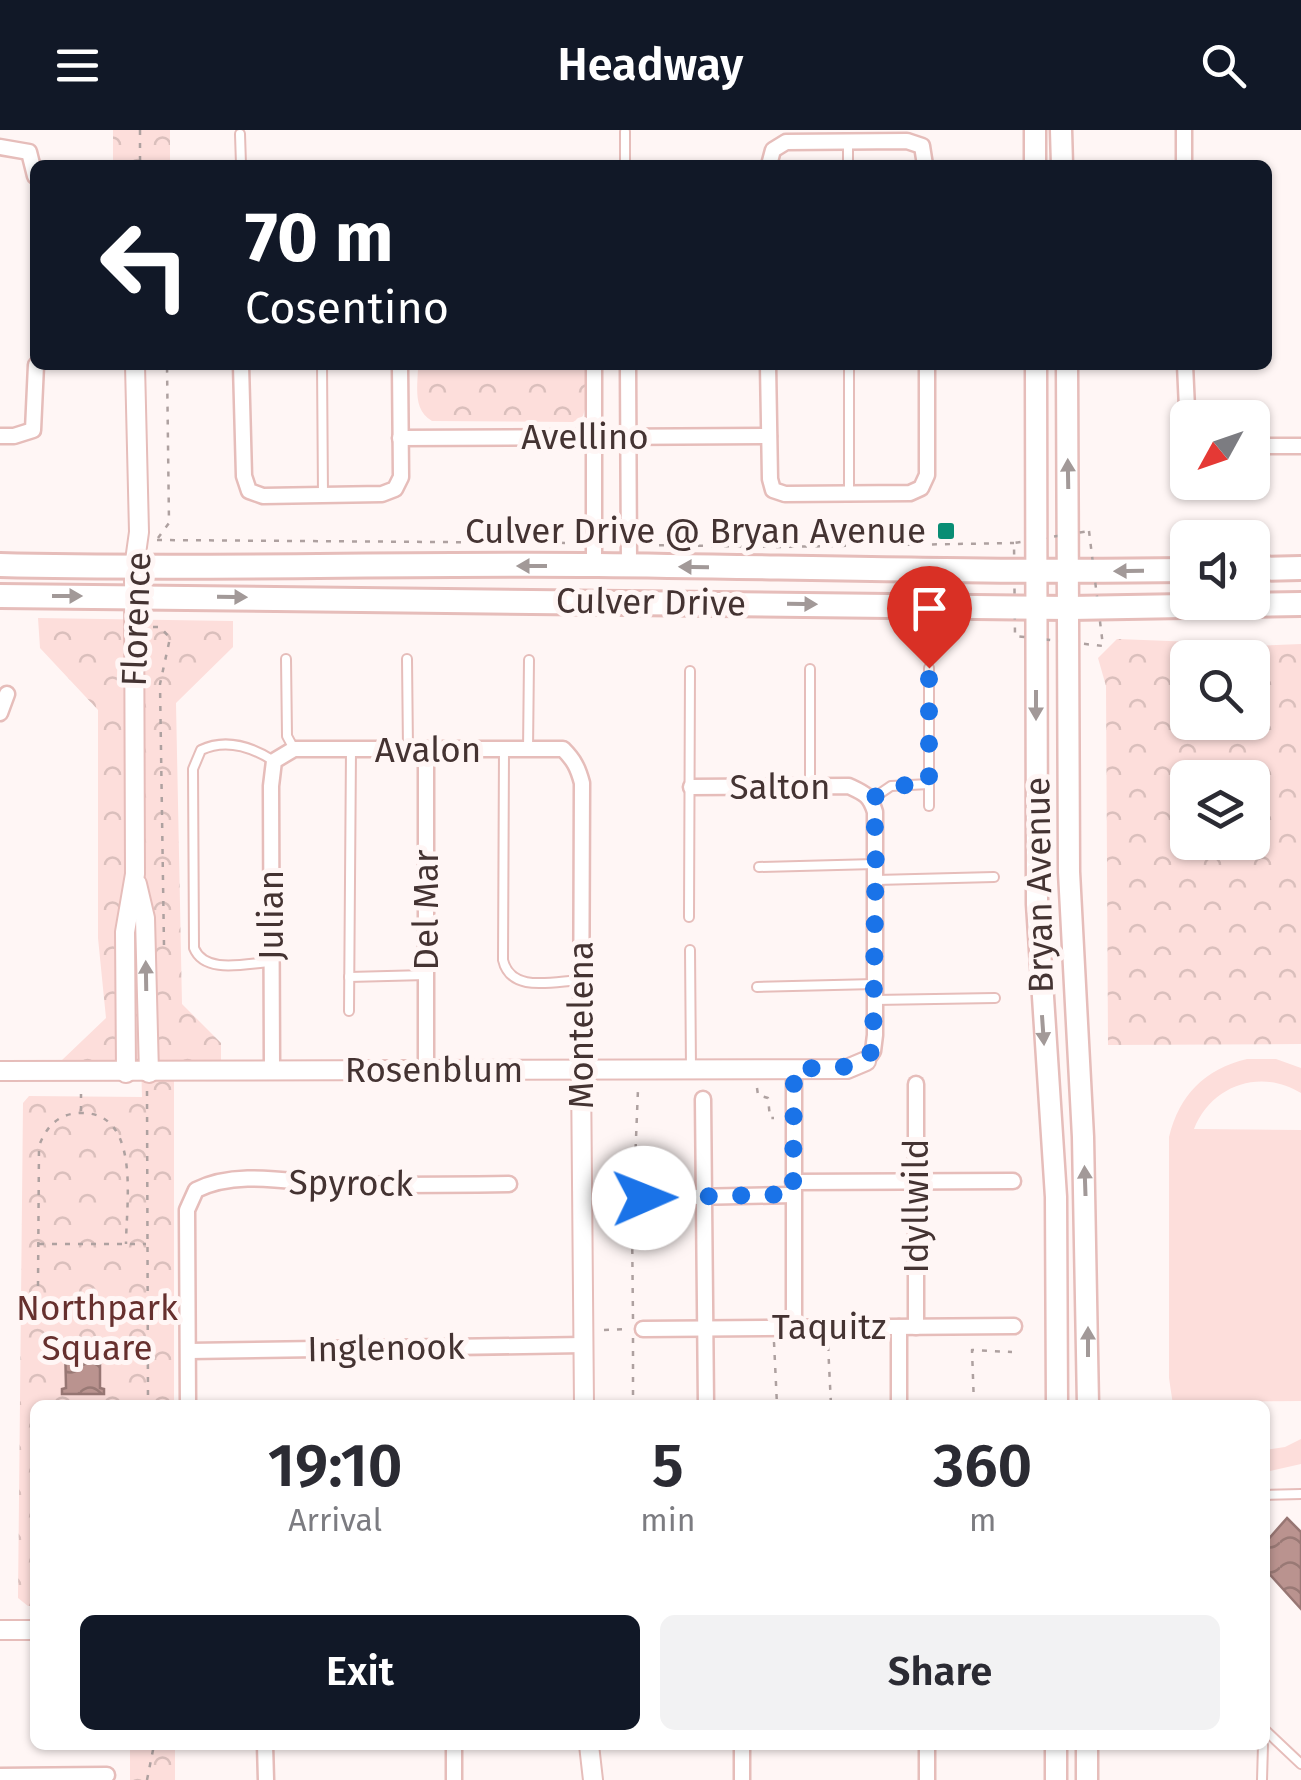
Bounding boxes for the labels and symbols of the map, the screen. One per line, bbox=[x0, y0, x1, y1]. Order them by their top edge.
north arrow bbox=[1170, 400, 1270, 500]
street label: Avellino bbox=[521, 416, 649, 458]
one-way arrow bbox=[1060, 458, 1076, 490]
place label: Culver Drive @ Bryan Avenue bbox=[465, 510, 926, 552]
marker: Culver Drive @ Bryan Avenue bbox=[935, 520, 957, 542]
street label: Florence bbox=[113, 551, 159, 687]
one-way arrow bbox=[515, 558, 547, 574]
one-way arrow bbox=[677, 558, 709, 574]
one-way arrow bbox=[1112, 563, 1144, 579]
pin bbox=[887, 566, 972, 669]
street label: Culver Drive bbox=[555, 579, 747, 625]
one-way arrow bbox=[52, 588, 84, 604]
one-way arrow bbox=[217, 589, 249, 605]
one-way arrow bbox=[787, 596, 819, 612]
one-way arrow bbox=[1028, 689, 1044, 721]
street label: Avalon bbox=[375, 729, 481, 771]
street label: Salton bbox=[729, 766, 831, 808]
street label: Bryan Avenue bbox=[1016, 776, 1062, 994]
street label: Del Mar bbox=[405, 849, 447, 970]
street label: Julian bbox=[250, 870, 292, 960]
street label: Montelena bbox=[560, 941, 602, 1109]
one-way arrow bbox=[138, 959, 154, 991]
one-way arrow bbox=[1036, 1014, 1052, 1046]
street label: Rosenblum bbox=[345, 1049, 523, 1091]
street label: Idyllwild bbox=[895, 1139, 937, 1273]
position arrow bbox=[592, 1146, 696, 1250]
street label: Spyrock bbox=[288, 1161, 414, 1205]
one-way arrow bbox=[1076, 1165, 1092, 1197]
park label: Northpark Square bbox=[16, 1287, 178, 1369]
street label: Taquitz bbox=[772, 1306, 886, 1348]
one-way arrow bbox=[1080, 1325, 1096, 1357]
street label: Inglenook bbox=[307, 1326, 465, 1370]

